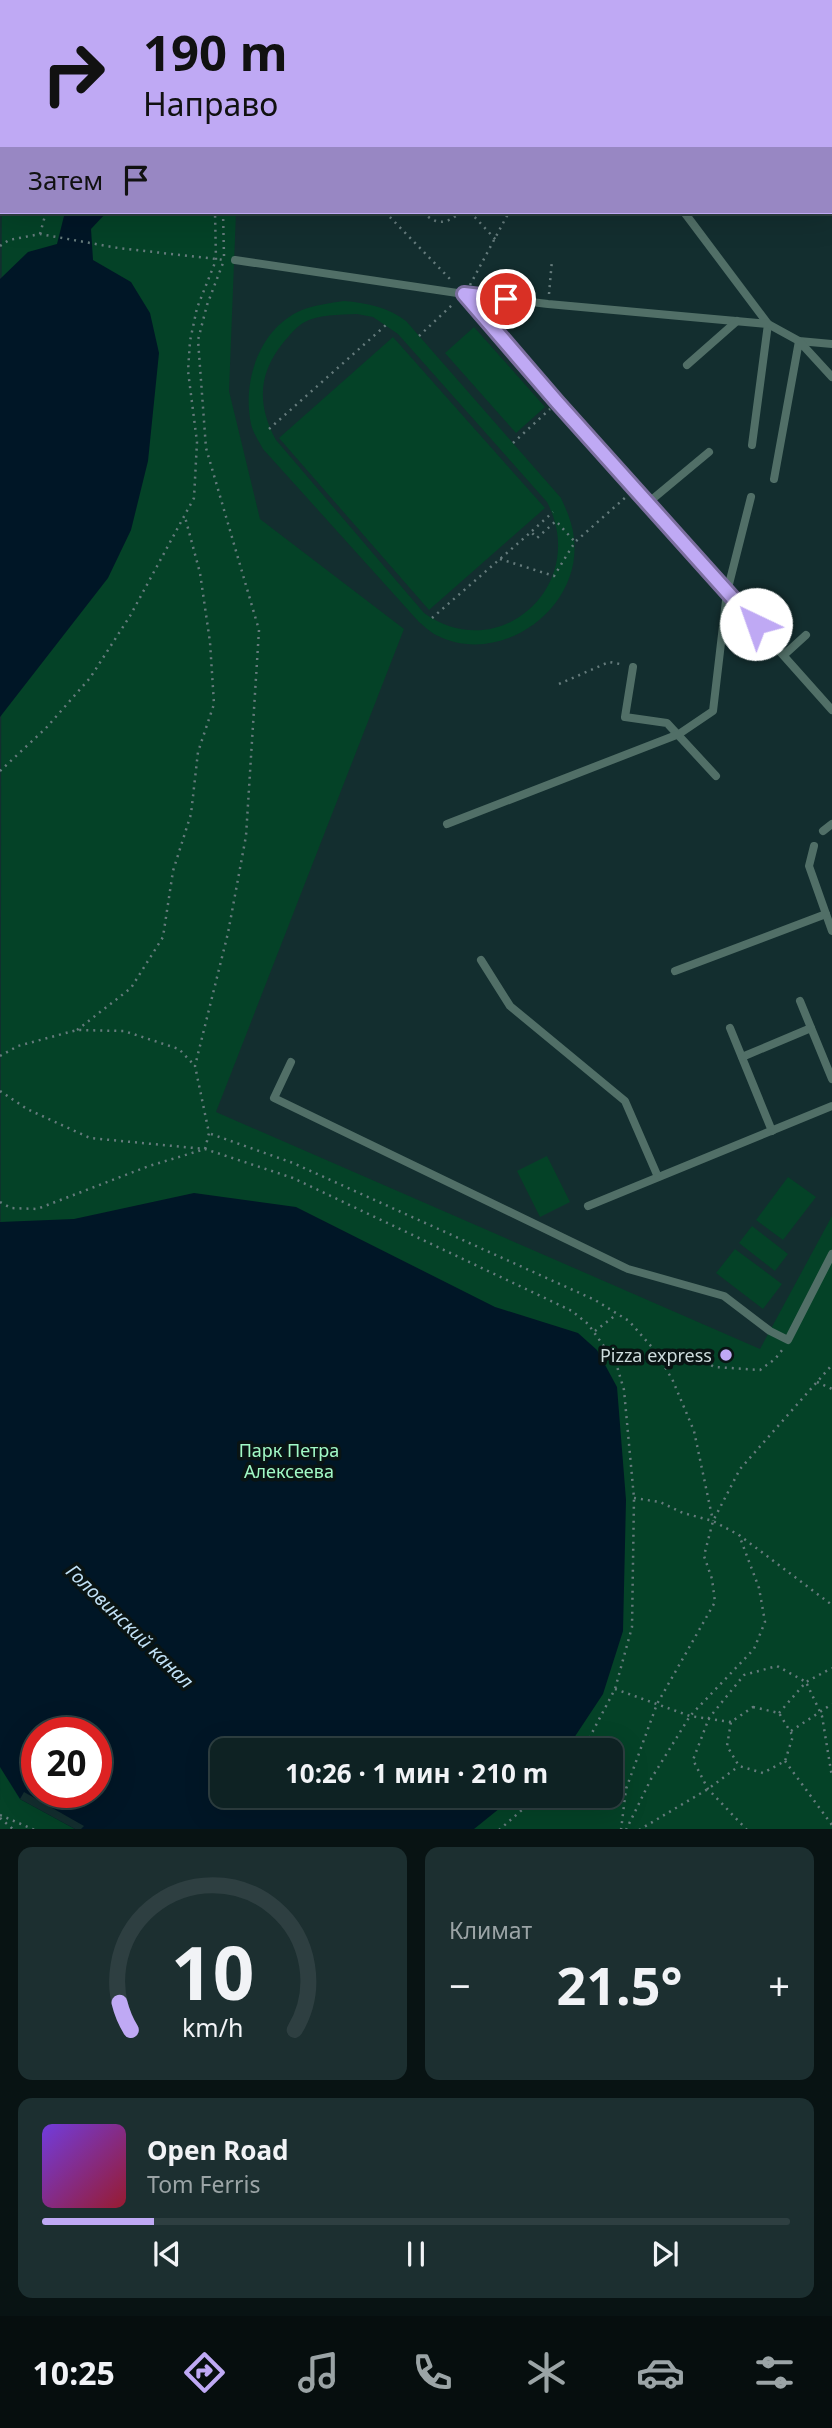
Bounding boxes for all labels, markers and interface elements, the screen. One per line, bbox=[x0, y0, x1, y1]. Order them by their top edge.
text: 190 m bbox=[143, 19, 288, 85]
icon: right bbox=[28, 28, 119, 119]
text: Направо bbox=[143, 82, 278, 125]
icon: arrive bbox=[117, 161, 155, 199]
text: Затем bbox=[28, 162, 103, 198]
pin bbox=[476, 269, 536, 329]
icon: arrive bbox=[487, 280, 525, 318]
position arrow bbox=[719, 587, 793, 661]
place label: Pizza express bbox=[600, 1343, 712, 1367]
marker: Pizza express bbox=[718, 1347, 734, 1363]
park label: Парк Петра Алексеева bbox=[239, 1438, 339, 1483]
water label: Головинский канал bbox=[61, 1558, 200, 1694]
speed limit sign: 20 bbox=[21, 1717, 112, 1808]
text: 10:26 · 1 мин · 210 m bbox=[285, 1755, 548, 1791]
text: Климат bbox=[449, 1914, 532, 1946]
text: 10 bbox=[171, 1922, 254, 2021]
text: 21.5° bbox=[557, 1949, 682, 2020]
text: − bbox=[449, 1959, 471, 2011]
text: + bbox=[768, 1959, 790, 2011]
text: km/h bbox=[182, 2009, 243, 2043]
text: Open Road bbox=[147, 2132, 289, 2168]
text: Tom Ferris bbox=[147, 2168, 260, 2200]
icon: previous bbox=[148, 2235, 186, 2273]
icon: pause bbox=[397, 2235, 435, 2273]
icon: next bbox=[646, 2235, 684, 2273]
icon: directions bbox=[180, 2348, 229, 2397]
icon: music bbox=[294, 2348, 343, 2397]
icon: phone bbox=[408, 2348, 457, 2397]
icon: climate bbox=[522, 2348, 571, 2397]
icon: car bbox=[636, 2348, 685, 2397]
icon: filters bbox=[750, 2348, 799, 2397]
text: 10:25 bbox=[33, 2351, 115, 2394]

